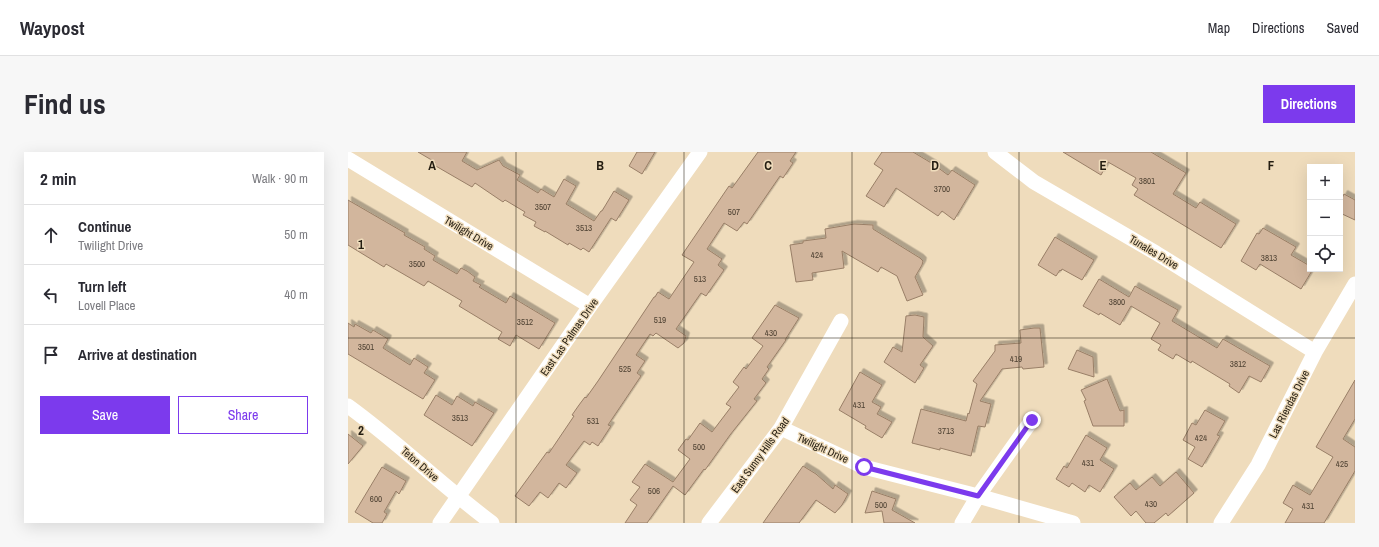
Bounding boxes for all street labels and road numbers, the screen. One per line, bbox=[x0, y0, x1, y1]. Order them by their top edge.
street label: Twilight Drive bbox=[442, 213, 496, 253]
street label: Tunales Drive bbox=[1127, 232, 1181, 272]
street label: East Las Palmas Drive bbox=[537, 295, 601, 379]
street label: Las Riendas Drive bbox=[1266, 368, 1312, 440]
street label: East Sunny Hills Road bbox=[728, 414, 792, 496]
street label: Twilight Drive bbox=[795, 430, 851, 466]
street label: Teton Drive bbox=[398, 444, 442, 484]

